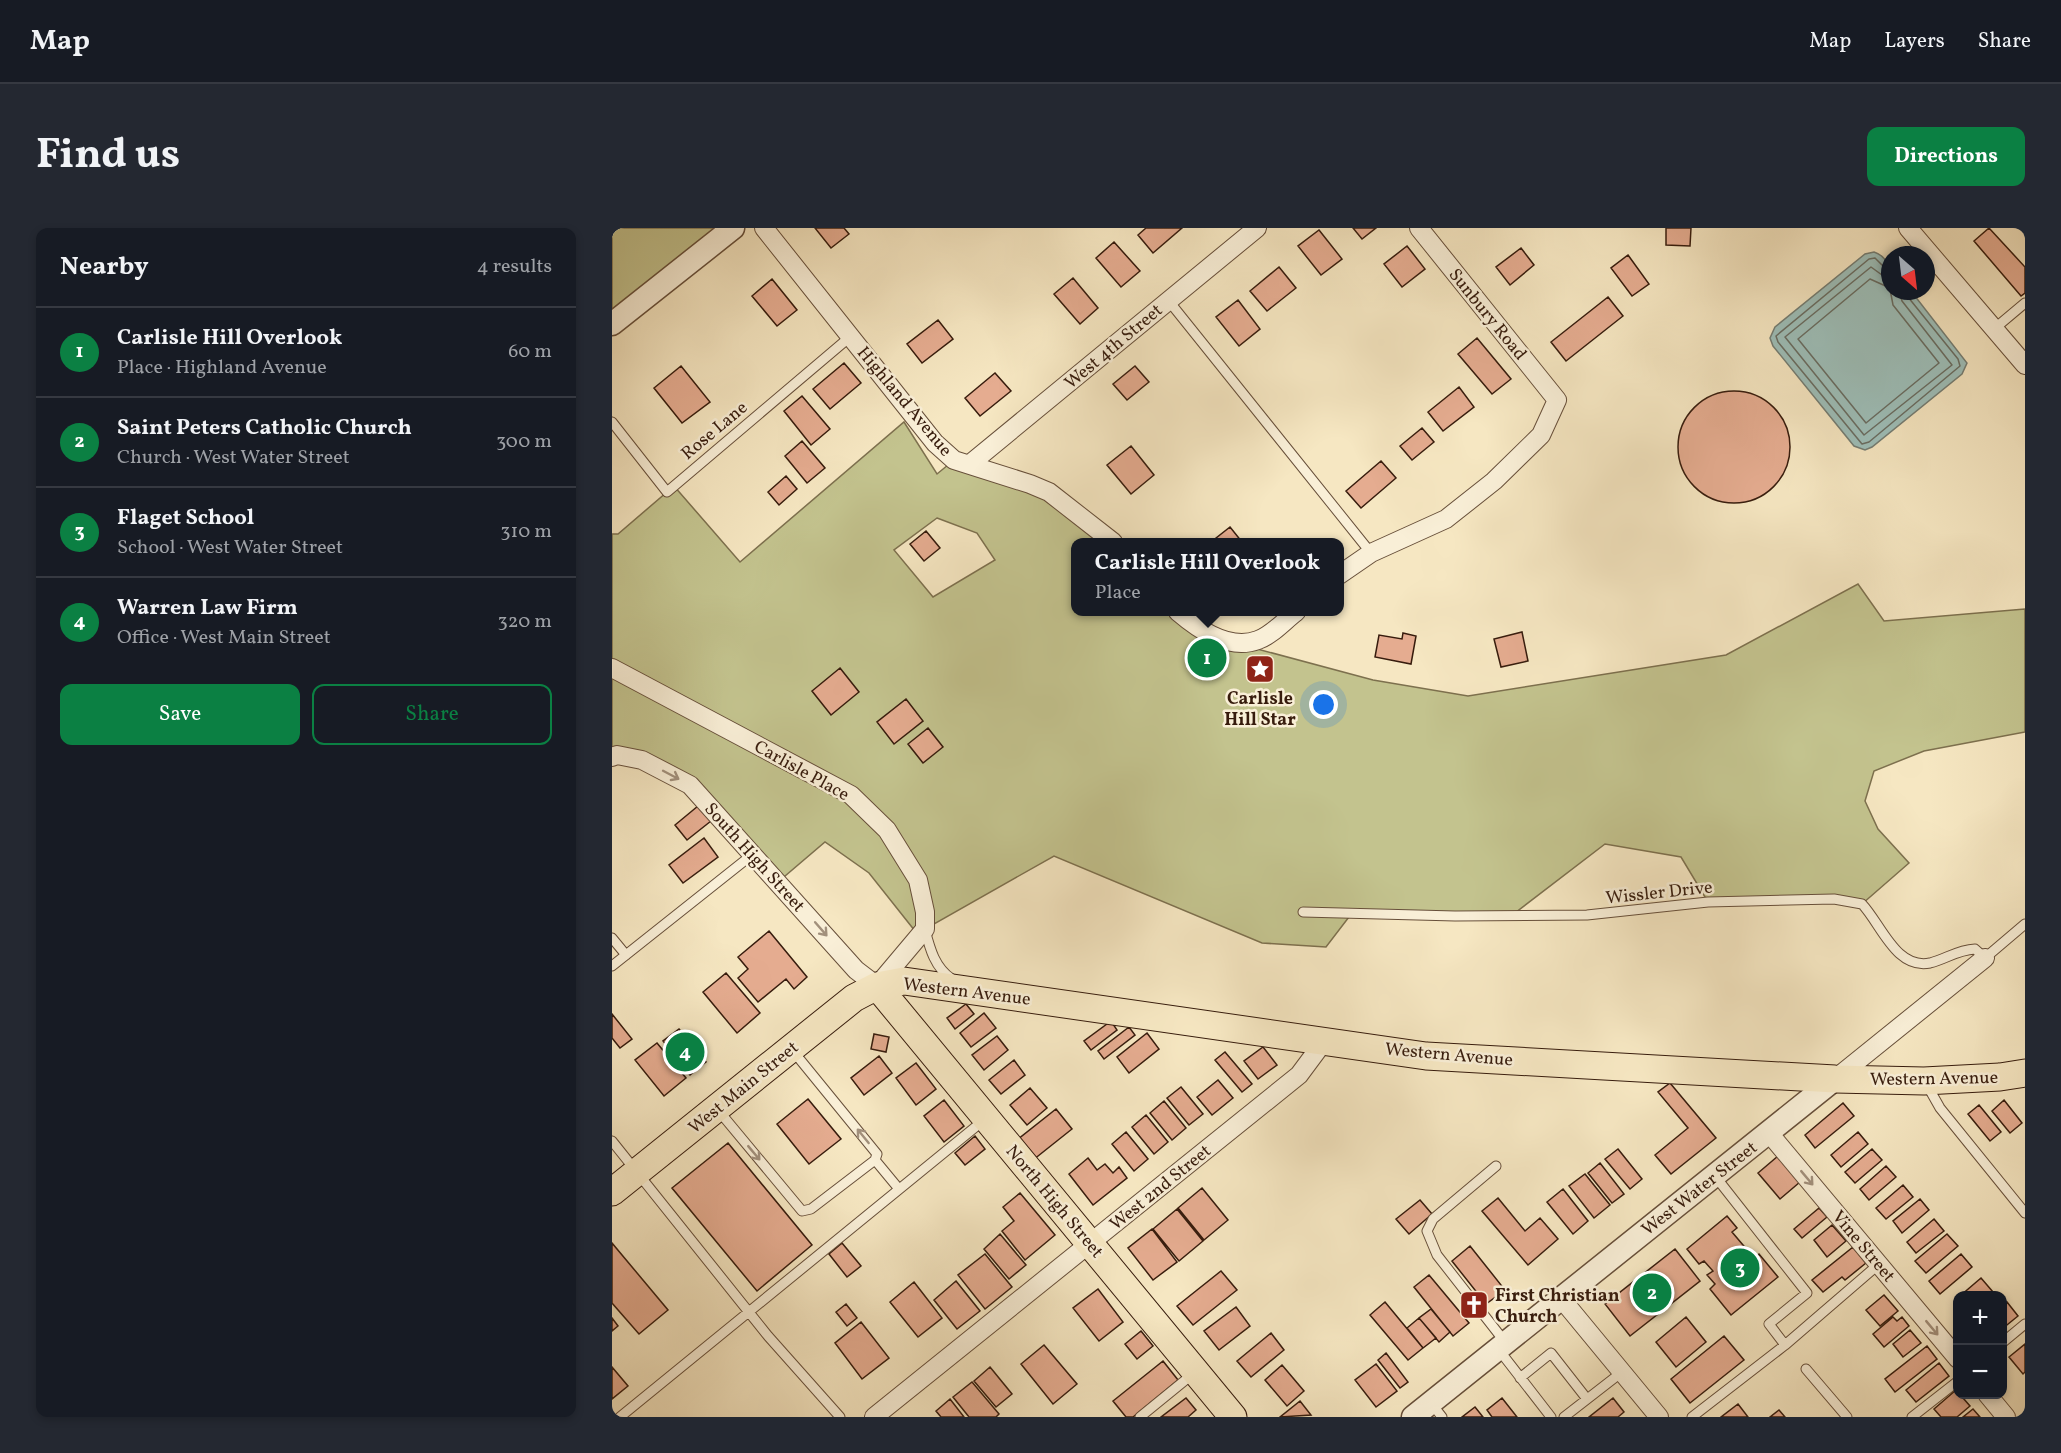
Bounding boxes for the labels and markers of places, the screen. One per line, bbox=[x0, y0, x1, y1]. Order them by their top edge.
pin: 1 bbox=[1188, 636, 1226, 680]
place icon: Carlisle Hill Star bbox=[1244, 653, 1276, 685]
place label: Carlisle Hill Star bbox=[1224, 687, 1296, 733]
pin: 4 bbox=[666, 1030, 704, 1074]
pin: 3 bbox=[1720, 1246, 1760, 1290]
pin: 2 bbox=[1632, 1270, 1672, 1316]
place label: First Christian Church bbox=[1495, 1284, 1620, 1330]
church icon: First Christian Church bbox=[1458, 1289, 1490, 1321]

